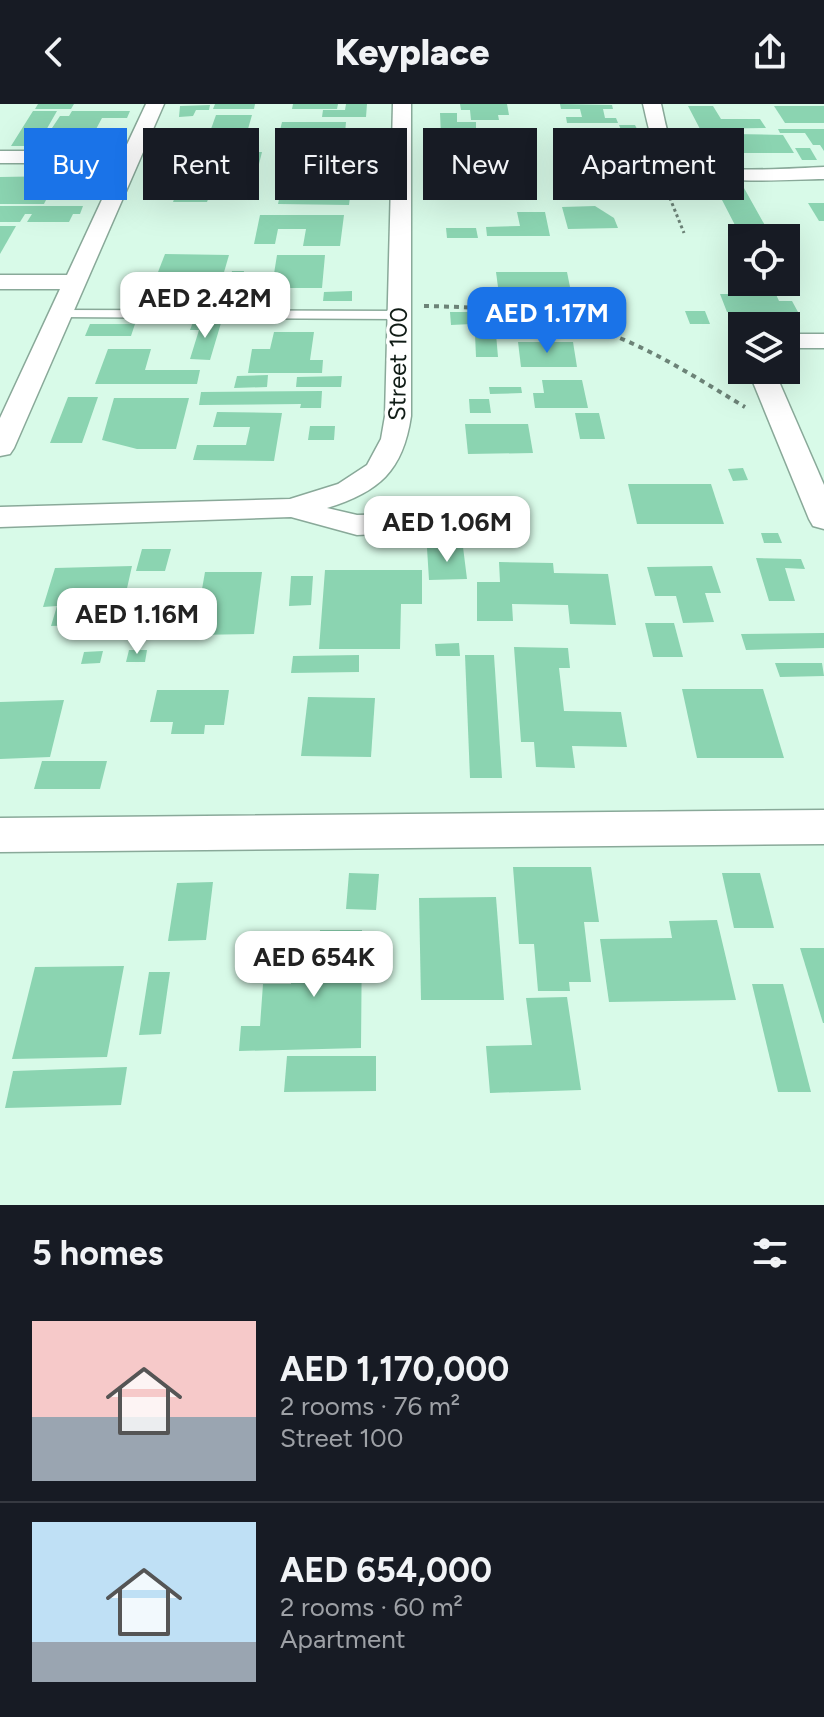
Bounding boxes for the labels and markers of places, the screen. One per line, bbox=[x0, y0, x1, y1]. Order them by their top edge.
pin: AED 2.42M bbox=[113, 272, 297, 340]
pin: AED 1.17M bbox=[455, 287, 639, 355]
pin: AED 1.06M bbox=[355, 496, 539, 564]
pin: AED 1.16M bbox=[45, 588, 229, 656]
pin: AED 654K bbox=[231, 931, 397, 999]

